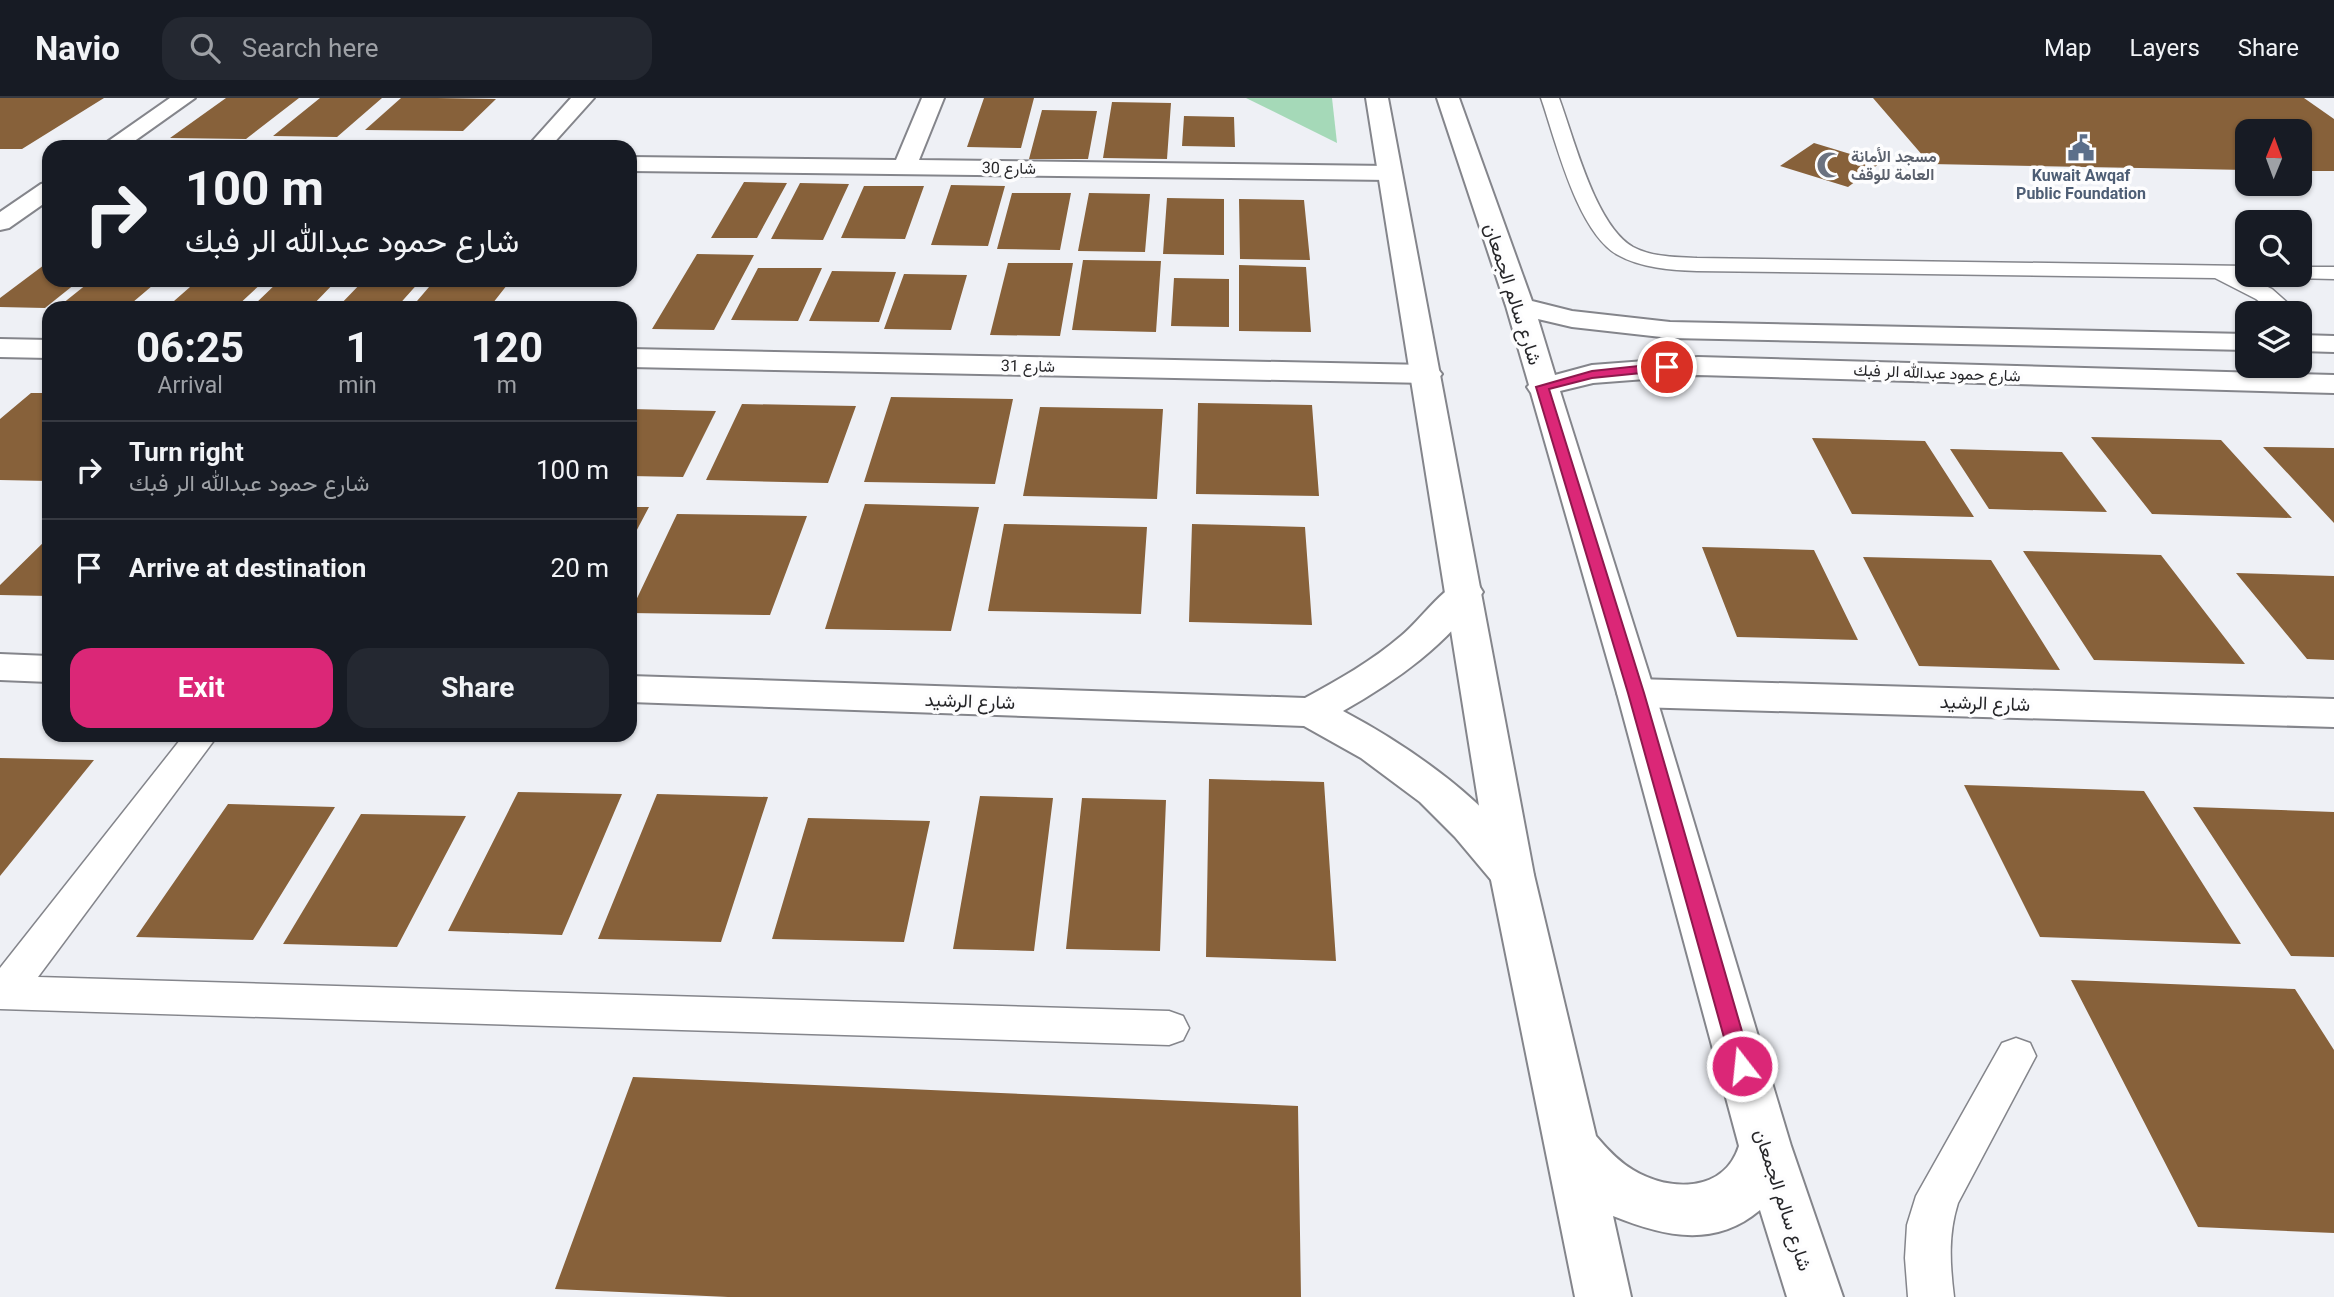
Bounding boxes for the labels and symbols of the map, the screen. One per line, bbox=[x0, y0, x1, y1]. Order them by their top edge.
north arrow bbox=[2235, 119, 2312, 196]
public building icon: Kuwait Awqaf Public Foundation bbox=[2066, 133, 2096, 163]
place label: مسجد الأمانة العامة للوقف bbox=[1851, 147, 1937, 185]
mosque icon: مسجد الأمانة العامة للوقف bbox=[1815, 150, 1845, 180]
street label: شارع 30 bbox=[982, 158, 1036, 180]
place label: Kuwait Awqaf Public Foundation bbox=[2016, 166, 2146, 203]
street label: شارع سالم الجمعان bbox=[1478, 220, 1547, 368]
pin bbox=[1637, 337, 1697, 397]
street label: شارع 31 bbox=[1001, 356, 1055, 378]
street label: شارع حمود عبدالله الر فبك bbox=[1853, 361, 2021, 387]
street label: شارع الرشيد bbox=[924, 688, 1016, 715]
street label: شارع الرشيد bbox=[1939, 690, 2031, 717]
position arrow bbox=[1705, 1029, 1779, 1103]
street label: شارع سالم الجمعان bbox=[1748, 1126, 1817, 1274]

